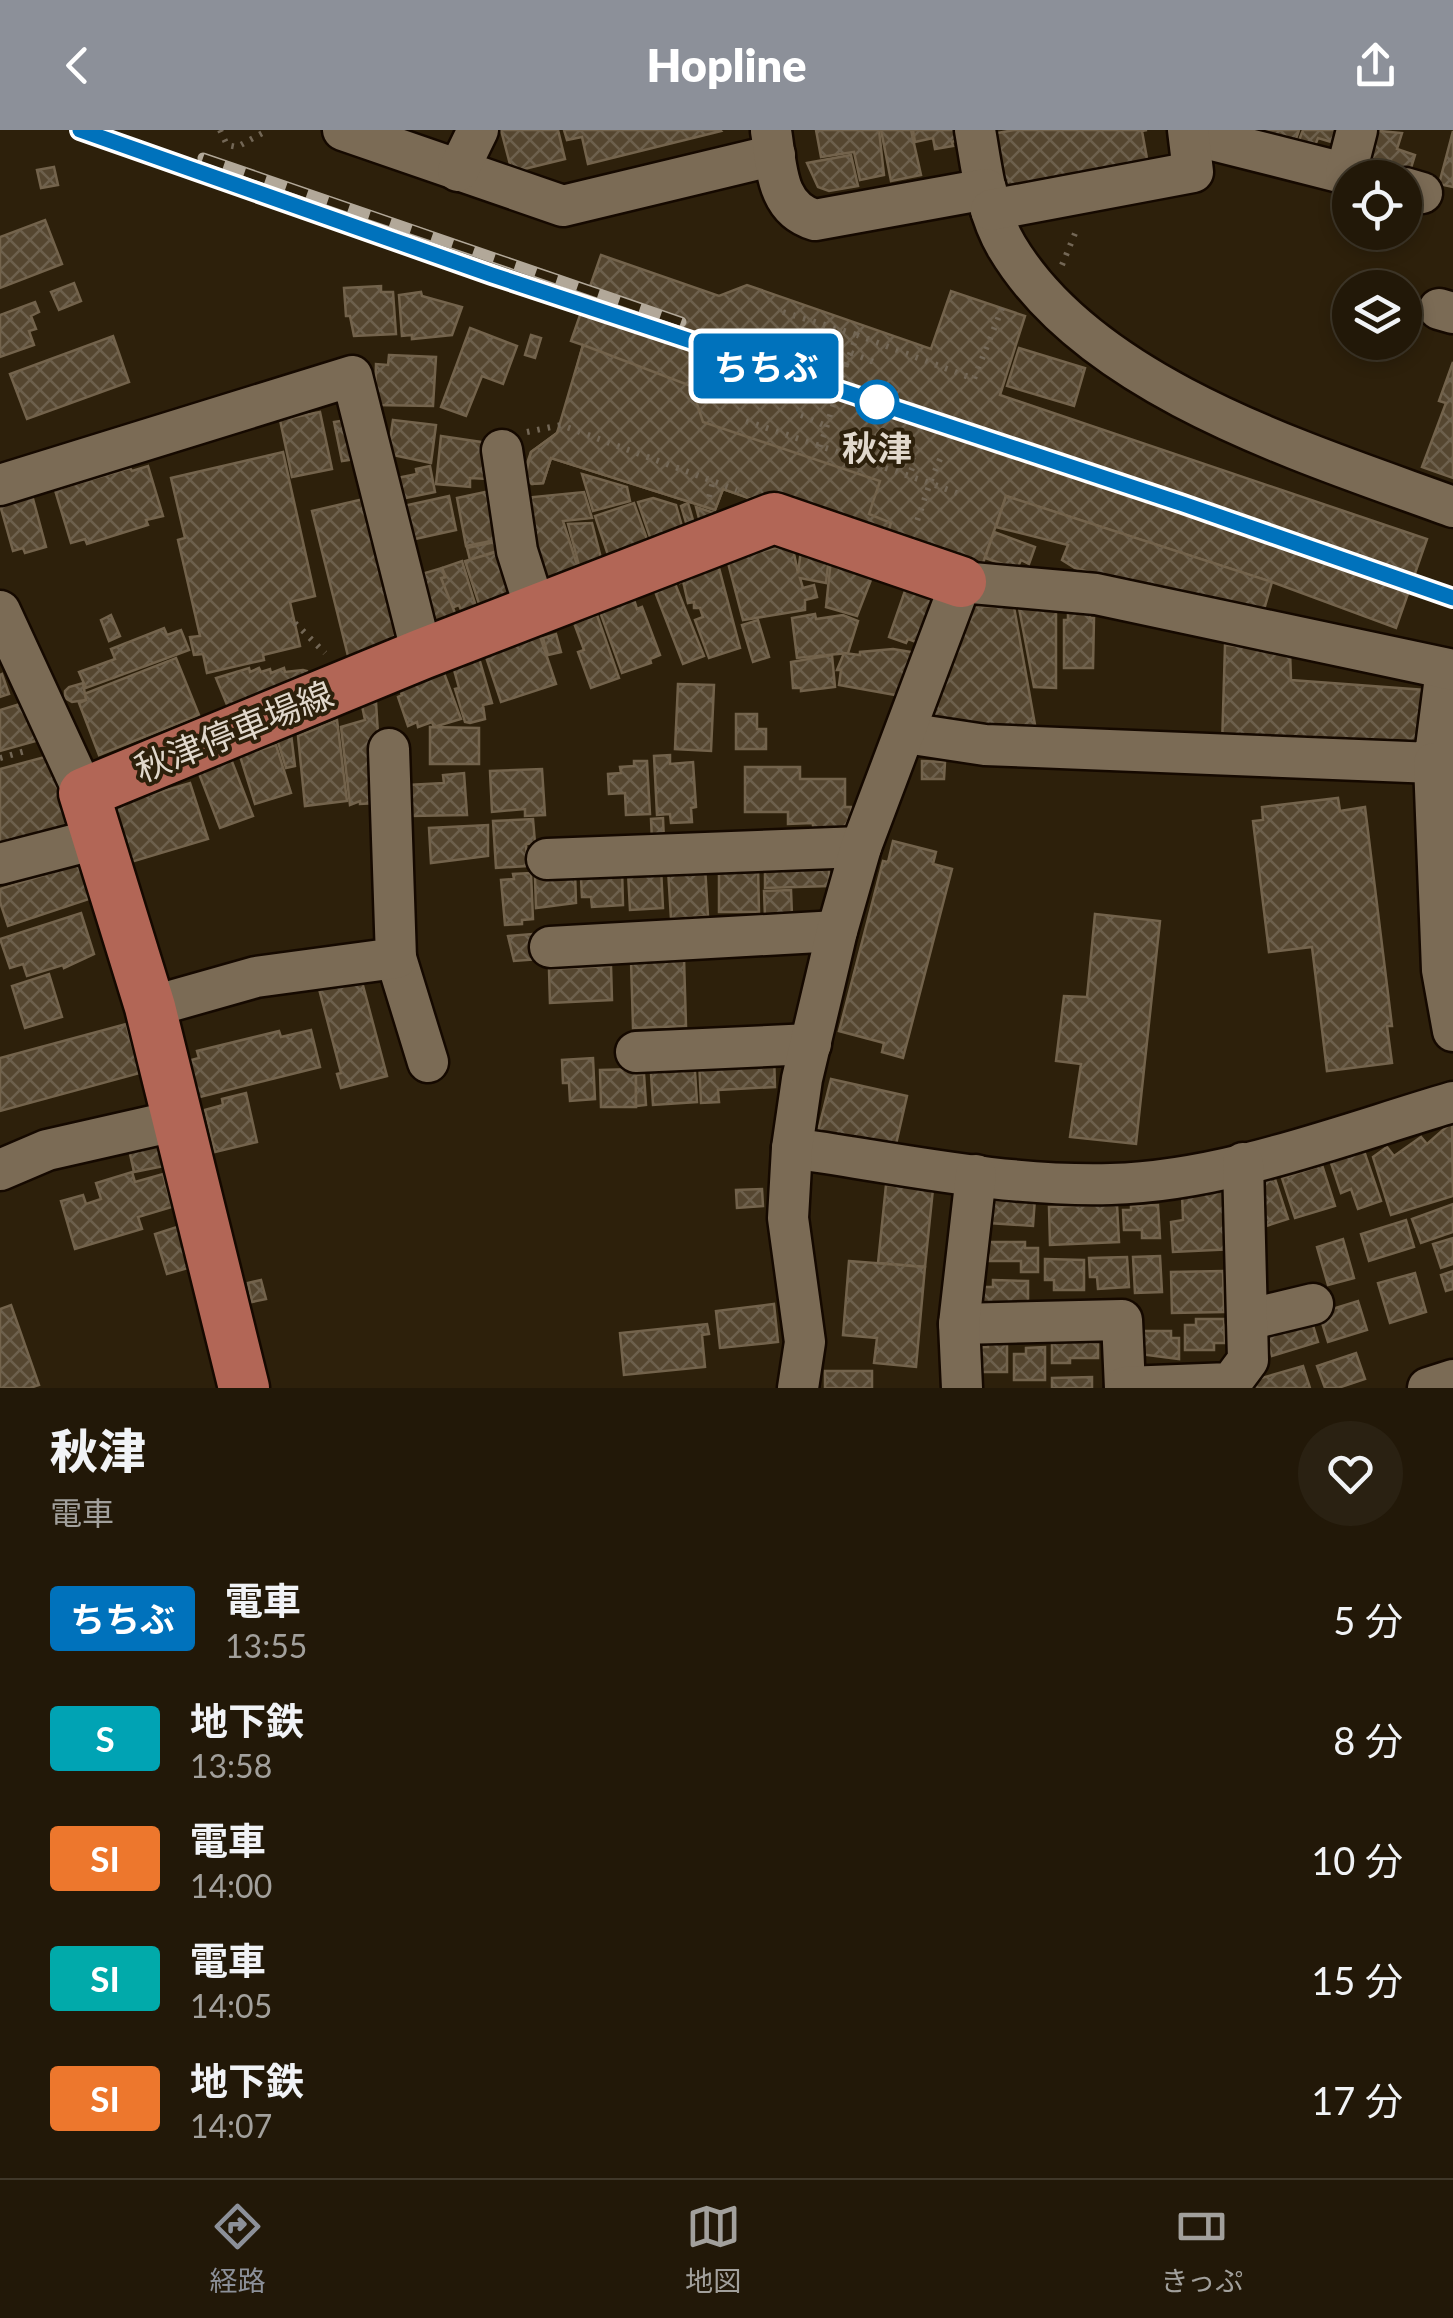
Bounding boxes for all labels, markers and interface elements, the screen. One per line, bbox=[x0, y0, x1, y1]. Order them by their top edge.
icon: back bbox=[50, 38, 105, 93]
text: Hopline bbox=[647, 38, 806, 92]
icon: share bbox=[1348, 38, 1403, 93]
map controls bbox=[1332, 160, 1422, 360]
button: locate bbox=[1332, 160, 1422, 250]
button: layers bbox=[1332, 270, 1422, 360]
line badge: ちちぶ bbox=[708, 334, 824, 398]
text: ちちぶ bbox=[713, 345, 819, 387]
marker: 秋津 bbox=[856, 381, 898, 423]
place label: 秋津 bbox=[842, 426, 912, 468]
street label: 秋津停車場線 bbox=[128, 671, 338, 789]
button: heart bbox=[1298, 1421, 1403, 1526]
text: 秋津 bbox=[50, 1422, 146, 1479]
text: 電車 bbox=[50, 1493, 114, 1532]
text: 電車 bbox=[225, 1577, 301, 1623]
text: ちちぶ bbox=[70, 1597, 175, 1639]
text: 5 分 bbox=[1333, 1597, 1403, 1643]
text: 13:55 bbox=[225, 1626, 307, 1665]
text: 地下鉄 bbox=[190, 1697, 304, 1743]
text: S bbox=[95, 1717, 115, 1759]
text: 8 分 bbox=[1333, 1717, 1403, 1763]
text: 13:58 bbox=[190, 1746, 272, 1785]
text: 電車 bbox=[190, 1817, 266, 1863]
text: SI bbox=[90, 1837, 120, 1879]
text: 10 分 bbox=[1311, 1837, 1403, 1883]
text: 14:00 bbox=[190, 1866, 272, 1905]
text: 電車 bbox=[190, 1937, 266, 1983]
text: SI bbox=[90, 1957, 120, 1999]
text: 15 分 bbox=[1311, 1957, 1403, 2003]
text: 14:05 bbox=[190, 1986, 272, 2025]
text: 地下鉄 bbox=[190, 2057, 304, 2103]
text: SI bbox=[90, 2077, 120, 2119]
text: 17 分 bbox=[1311, 2077, 1403, 2123]
text: 14:07 bbox=[190, 2106, 272, 2145]
tab: 経路 bbox=[210, 2199, 266, 2299]
tab: 地図 bbox=[685, 2199, 741, 2299]
tab: きっぷ bbox=[1160, 2199, 1243, 2299]

